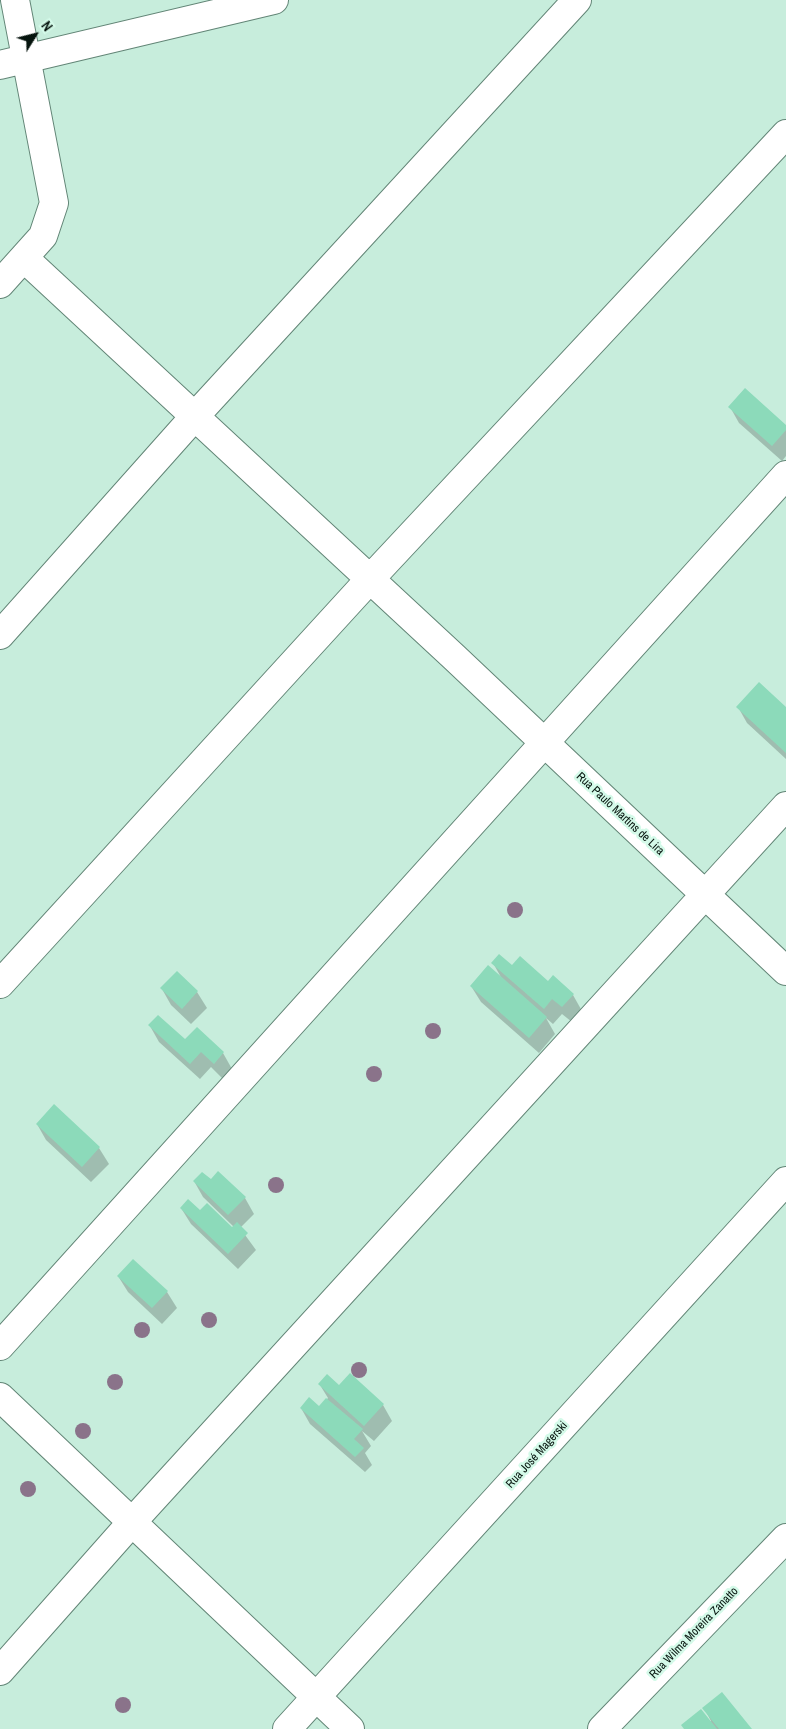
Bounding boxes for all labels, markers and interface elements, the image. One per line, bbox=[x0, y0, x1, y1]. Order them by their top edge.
north arrow bbox=[10, 10, 60, 60]
text: N bbox=[37, 18, 57, 35]
street label: Rua Paulo Martins de Lira bbox=[573, 770, 667, 858]
street label: Rua José Magerski bbox=[503, 1419, 571, 1491]
street label: Rua Wilma Moreira Zanatto bbox=[647, 1584, 741, 1682]

